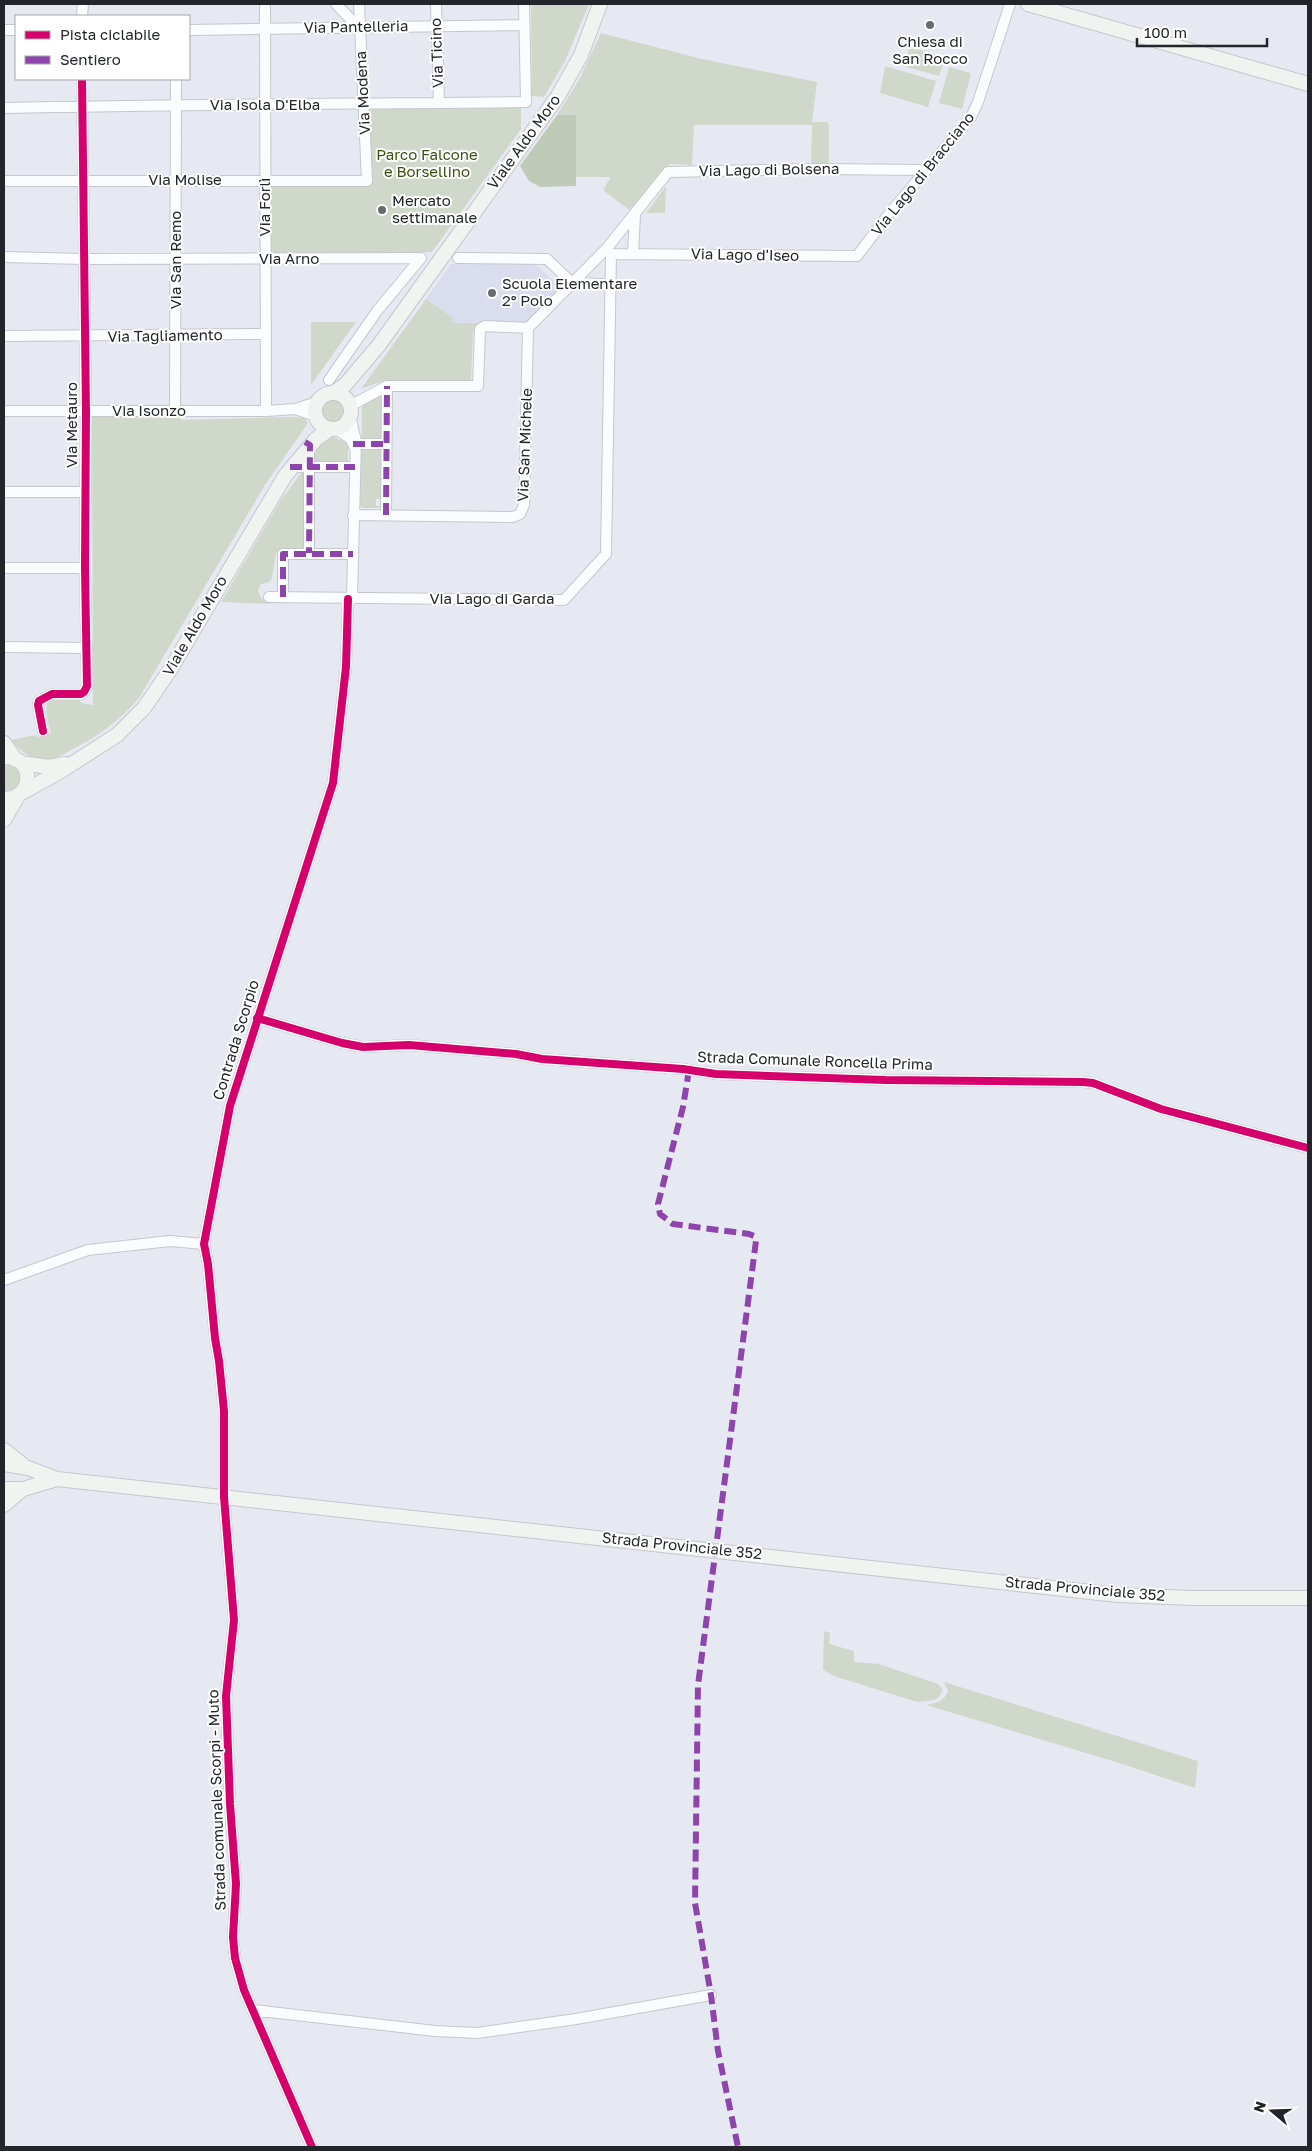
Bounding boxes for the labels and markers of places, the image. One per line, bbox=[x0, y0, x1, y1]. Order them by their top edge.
marker: Chiesa di San Rocco bbox=[924, 19, 936, 31]
place label: Chiesa di San Rocco bbox=[892, 32, 968, 67]
place label: Mercato settimanale bbox=[392, 191, 478, 226]
marker: Mercato settimanale bbox=[376, 204, 388, 216]
place label: Scuola Elementare 2° Polo bbox=[502, 274, 638, 309]
marker: Scuola Elementare 2° Polo bbox=[486, 287, 498, 299]

